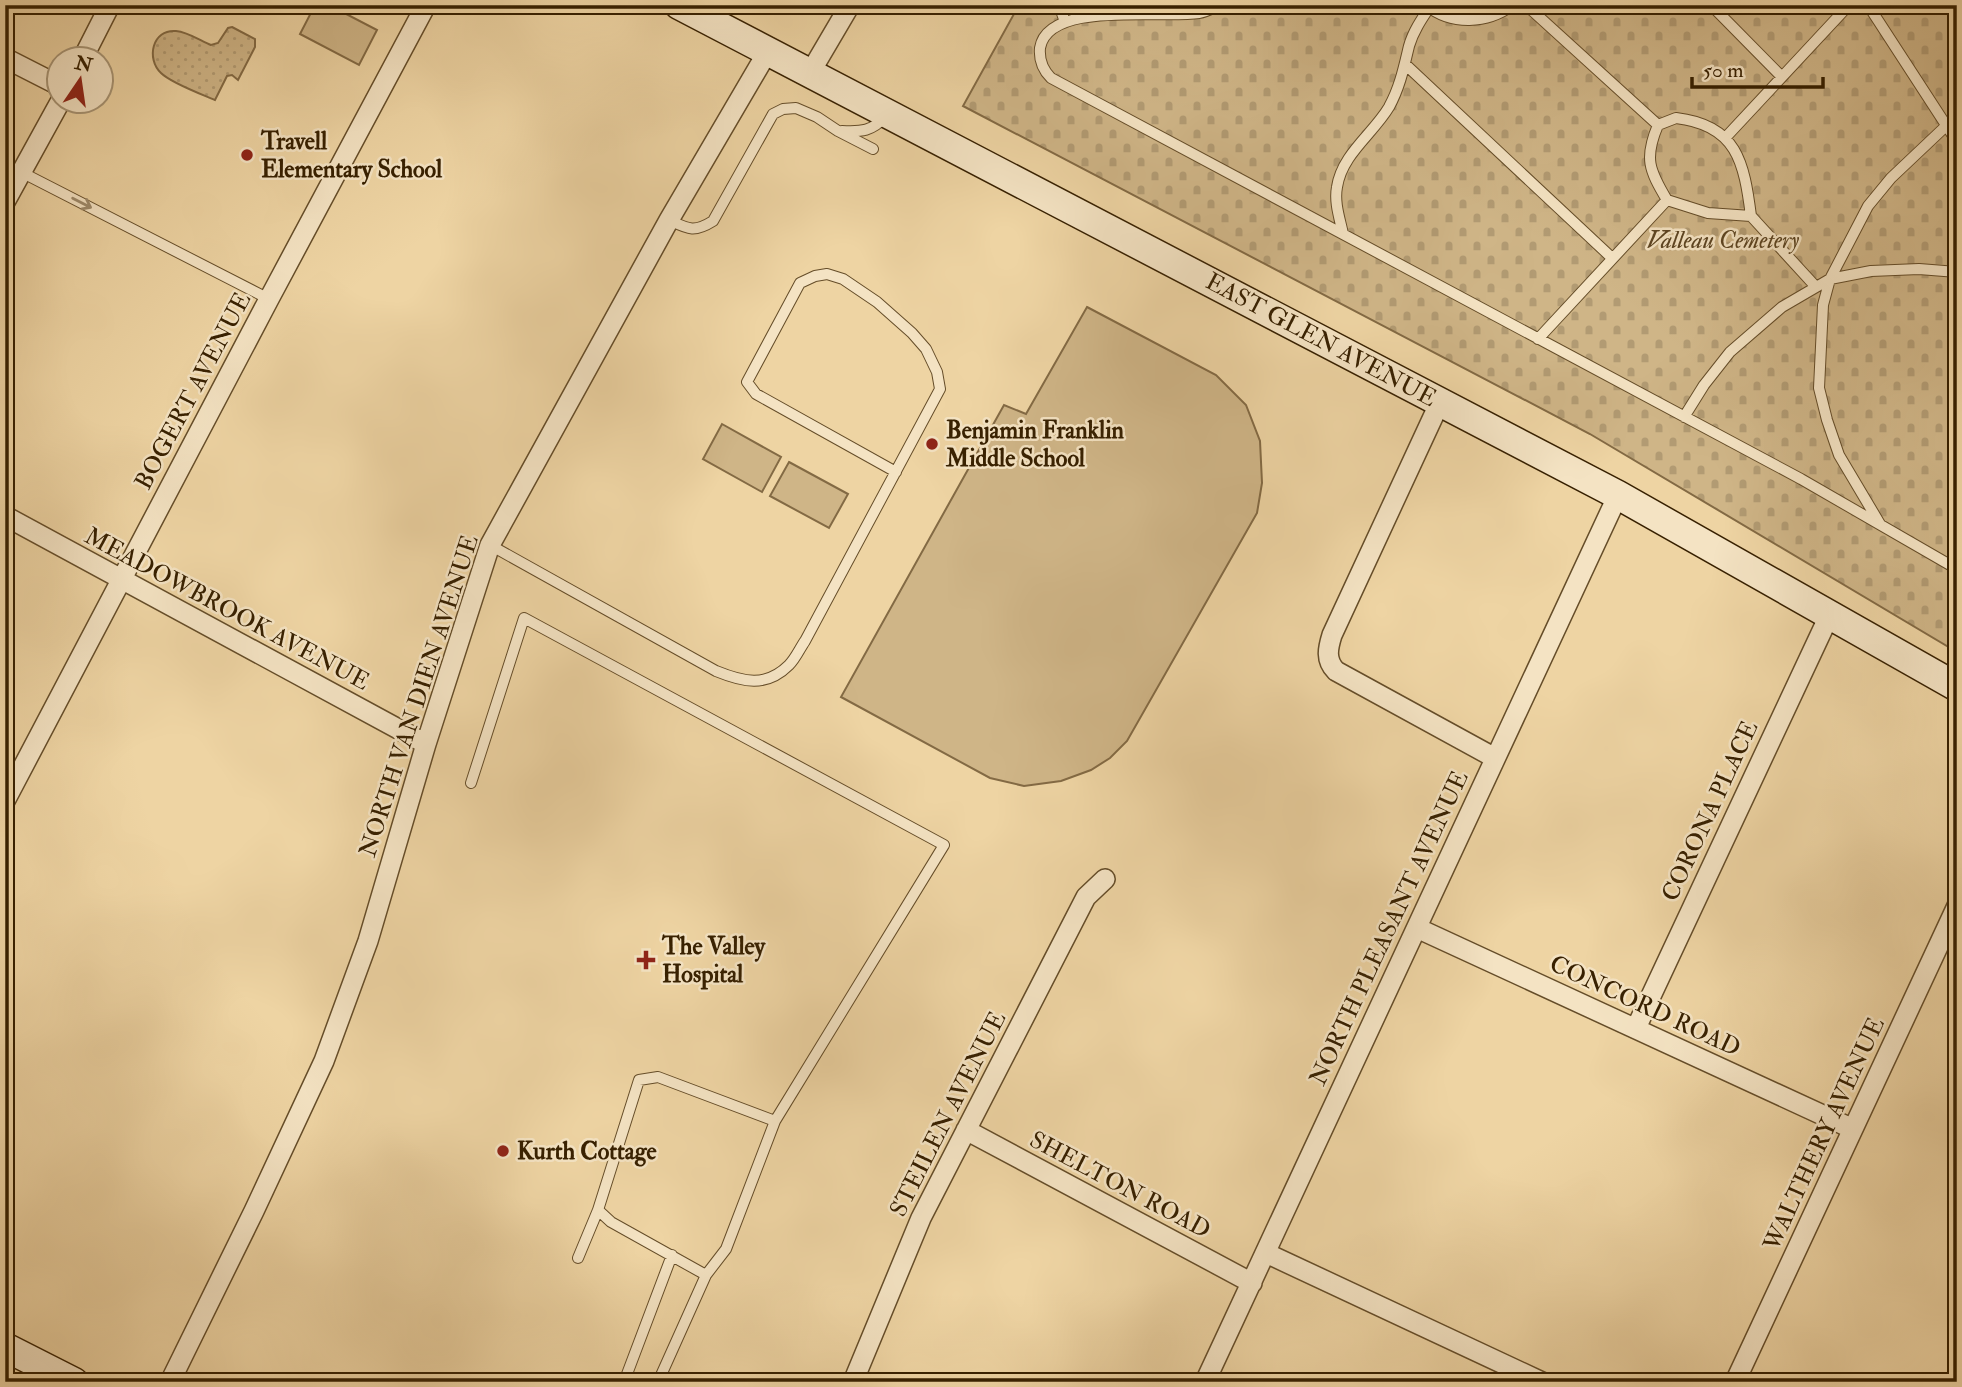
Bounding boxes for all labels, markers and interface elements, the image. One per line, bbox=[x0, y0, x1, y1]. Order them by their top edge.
north arrow bbox=[46, 46, 116, 116]
scale bar bbox=[1692, 46, 1824, 90]
text: N bbox=[72, 51, 96, 78]
text: 50 m bbox=[1703, 57, 1744, 84]
place label: Travell Elementary School bbox=[260, 126, 443, 185]
marker: Travell Elementary School bbox=[239, 147, 255, 163]
one-way arrow bbox=[71, 197, 92, 210]
park label: Valleau Cemetery bbox=[1647, 225, 1800, 256]
street label: EAST GLEN AVENUE bbox=[1200, 266, 1442, 414]
street label: BOGERT AVENUE bbox=[128, 287, 258, 495]
place label: Benjamin Franklin Middle School bbox=[945, 415, 1125, 474]
marker: Benjamin Franklin Middle School bbox=[924, 436, 940, 452]
street label: MEADOWBROOK AVENUE bbox=[79, 521, 375, 697]
street label: NORTH VAN DIEN AVENUE bbox=[352, 531, 486, 861]
street label: CORONA PLACE bbox=[1655, 716, 1765, 906]
street label: NORTH PLEASANT AVENUE bbox=[1302, 766, 1476, 1090]
place label: The Valley Hospital bbox=[661, 931, 767, 990]
street label: CONCORD ROAD bbox=[1545, 948, 1745, 1064]
marker: The Valley Hospital bbox=[636, 950, 656, 970]
street label: STEILEN AVENUE bbox=[883, 1006, 1013, 1222]
street label: WALTHERY AVENUE bbox=[1756, 1012, 1892, 1257]
street label: SHELTON ROAD bbox=[1024, 1124, 1216, 1246]
place label: Kurth Cottage bbox=[517, 1136, 657, 1167]
marker: Kurth Cottage bbox=[495, 1143, 511, 1159]

